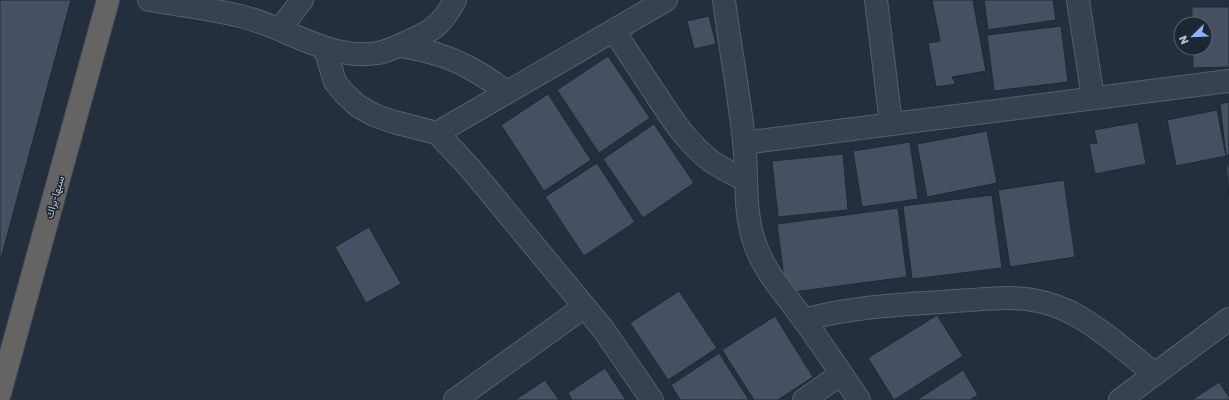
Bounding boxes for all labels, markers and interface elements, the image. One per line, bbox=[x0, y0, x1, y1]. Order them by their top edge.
north arrow bbox=[1173, 16, 1213, 56]
text: N bbox=[1176, 34, 1191, 46]
street label: سبها-براك bbox=[42, 174, 67, 220]

